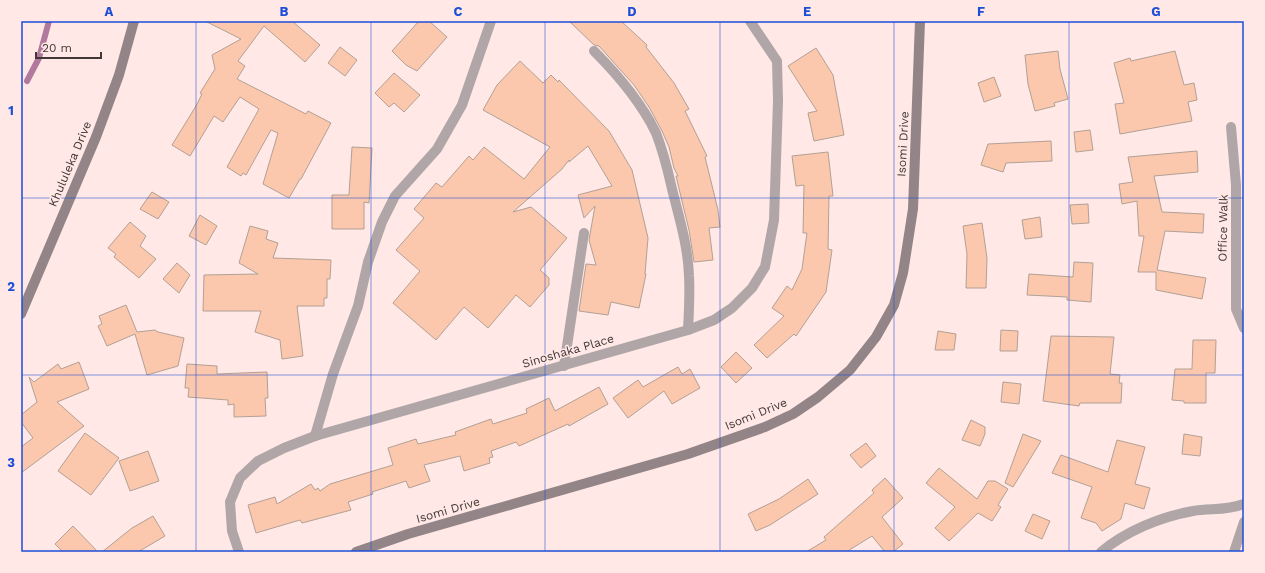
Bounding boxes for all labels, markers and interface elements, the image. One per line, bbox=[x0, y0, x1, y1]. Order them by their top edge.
text: A bbox=[105, 4, 114, 19]
text: B bbox=[280, 4, 289, 19]
text: C bbox=[454, 4, 463, 19]
text: D bbox=[627, 4, 637, 19]
text: E bbox=[803, 4, 811, 19]
text: F bbox=[977, 4, 985, 19]
text: G bbox=[1151, 4, 1161, 19]
scale bar bbox=[36, 34, 101, 60]
text: 20 m bbox=[42, 41, 72, 55]
text: 1 bbox=[8, 103, 14, 118]
street label: Isomi Drive bbox=[894, 111, 912, 177]
street label: Khululeka Drive bbox=[46, 119, 94, 209]
street label: Office Walk bbox=[1215, 194, 1231, 262]
text: 2 bbox=[7, 279, 15, 294]
street label: Sinoshaka Place bbox=[521, 331, 616, 371]
street label: Isomi Drive bbox=[723, 395, 789, 433]
text: 3 bbox=[7, 455, 15, 470]
street label: Isomi Drive bbox=[415, 494, 481, 526]

